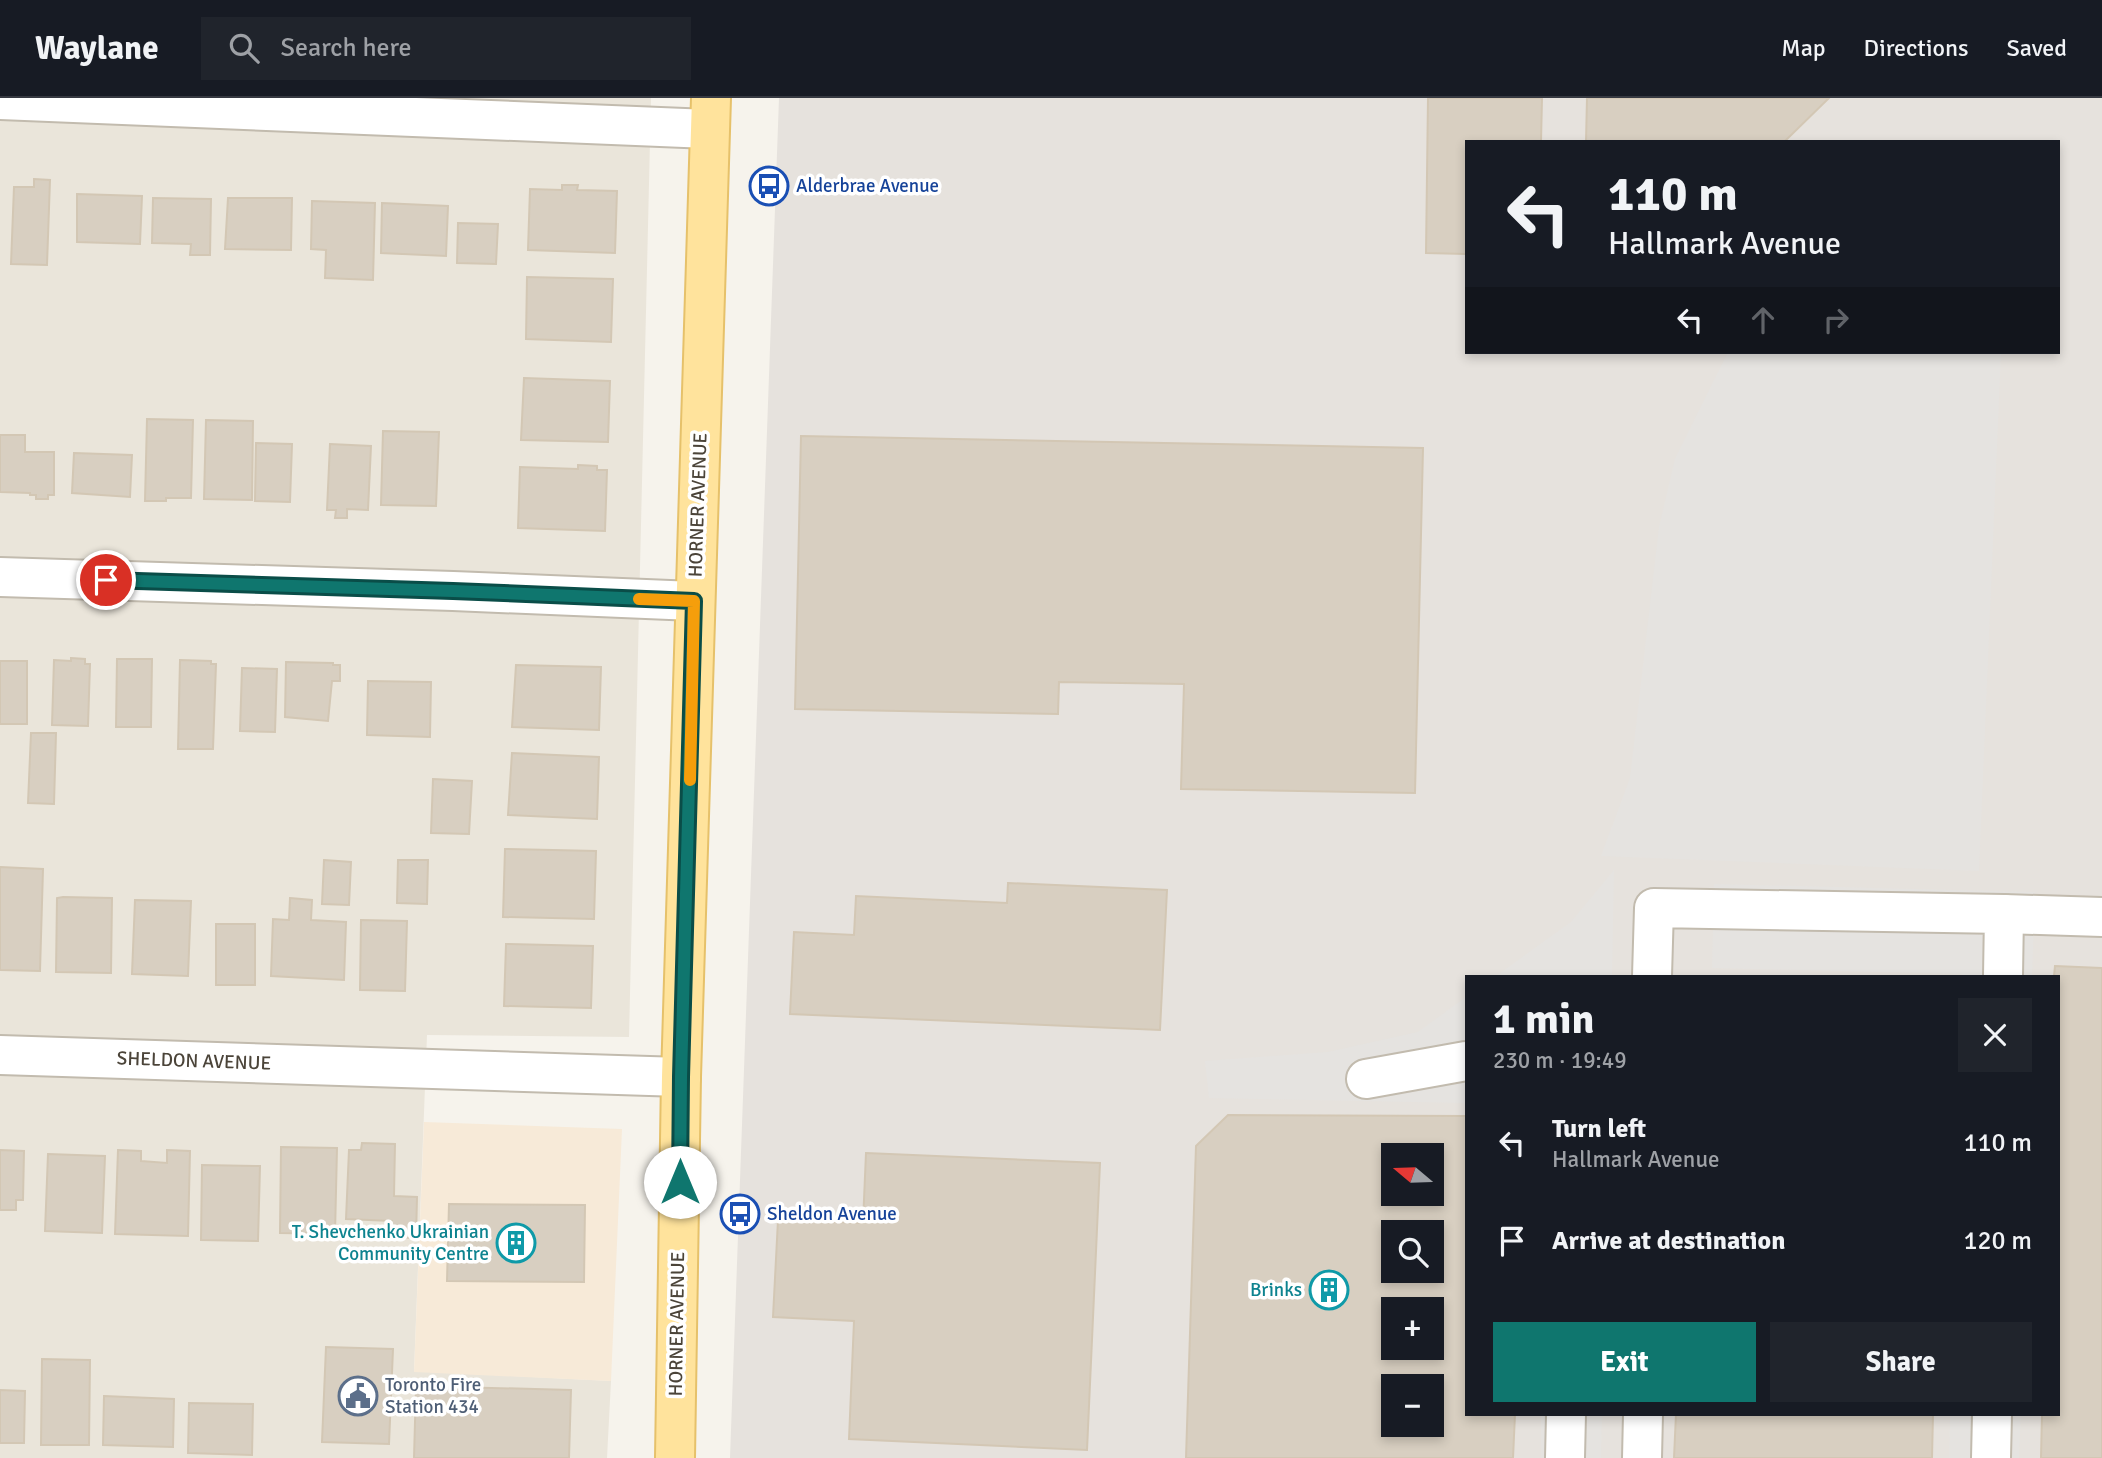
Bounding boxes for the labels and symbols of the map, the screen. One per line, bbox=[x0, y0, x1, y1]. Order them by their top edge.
bus stop icon: Alderbrae Avenue bbox=[748, 165, 790, 207]
place label: Alderbrae Avenue bbox=[796, 174, 939, 198]
street label: HORNER AVENUE bbox=[683, 432, 713, 578]
pin bbox=[76, 550, 136, 610]
street label: SHELDON AVENUE bbox=[116, 1046, 272, 1076]
north arrow bbox=[1381, 1143, 1444, 1206]
position arrow bbox=[643, 1145, 717, 1219]
bus stop icon: Sheldon Avenue bbox=[719, 1193, 761, 1235]
place label: Sheldon Avenue bbox=[767, 1202, 897, 1226]
place label: T. Shevchenko Ukrainian Community Centre bbox=[292, 1220, 489, 1266]
building icon: T. Shevchenko Ukrainian Community Centre bbox=[495, 1222, 537, 1264]
street label: HORNER AVENUE bbox=[664, 1251, 690, 1397]
building icon: Brinks bbox=[1308, 1269, 1350, 1311]
place label: Brinks bbox=[1250, 1278, 1302, 1302]
place label: Toronto Fire Station 434 bbox=[385, 1373, 481, 1419]
public building icon: Toronto Fire Station 434 bbox=[337, 1375, 379, 1417]

